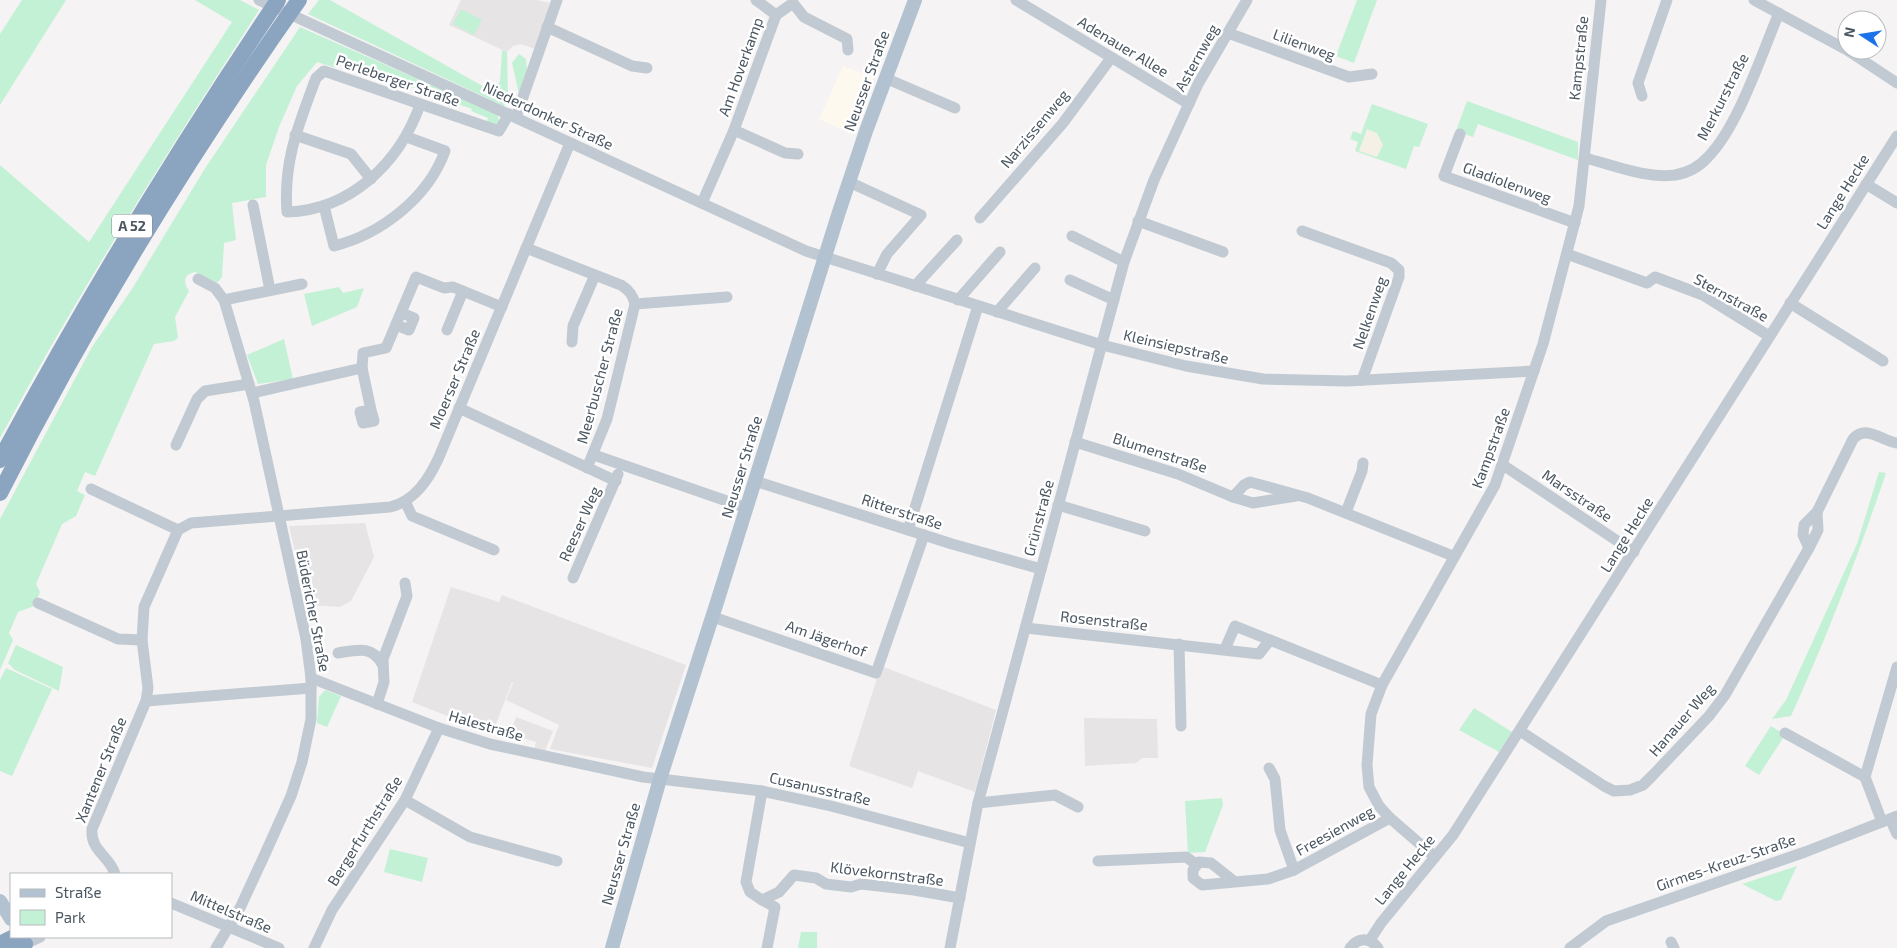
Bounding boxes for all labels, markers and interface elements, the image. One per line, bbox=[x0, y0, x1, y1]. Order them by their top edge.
north arrow bbox=[1837, 10, 1887, 60]
street label: Adenauer Allee bbox=[1075, 12, 1172, 80]
street label: Am Hoverkamp bbox=[714, 15, 766, 119]
street label: Kampstraße bbox=[1565, 15, 1591, 101]
street label: Asternweg bbox=[1170, 20, 1222, 94]
street label: Lilienweg bbox=[1271, 24, 1339, 64]
text: N bbox=[1839, 25, 1858, 39]
street label: Neusser Straße bbox=[839, 28, 893, 134]
street label: Perleberger Straße bbox=[334, 50, 463, 110]
street label: Merkurstraße bbox=[1692, 50, 1752, 143]
street label: Niederdonker Straße bbox=[480, 77, 616, 153]
street label: Narzissenweg bbox=[996, 85, 1073, 171]
street label: Lange Hecke bbox=[1812, 151, 1872, 232]
street label: Gladiolenweg bbox=[1461, 158, 1555, 207]
road number: A 52 bbox=[112, 215, 152, 238]
street label: Sternstraße bbox=[1691, 269, 1772, 325]
street label: Nelkenweg bbox=[1348, 273, 1390, 352]
street label: Meerbuscher Straße bbox=[572, 306, 626, 446]
street label: Kleinsiepstraße bbox=[1122, 325, 1231, 367]
street label: Moerser Straße bbox=[425, 326, 483, 431]
street label: Kampstraße bbox=[1467, 405, 1513, 491]
street label: Neusser Straße bbox=[717, 413, 765, 520]
street label: Blumenstraße bbox=[1111, 428, 1210, 476]
street label: Marsstraße bbox=[1539, 465, 1616, 525]
street label: Grünstraße bbox=[1019, 478, 1057, 558]
street label: Reeser Weg bbox=[555, 483, 604, 564]
street label: Ritterstraße bbox=[859, 489, 945, 533]
street label: Lange Hecke bbox=[1596, 494, 1656, 575]
street label: Büdericher Straße bbox=[293, 548, 335, 673]
street label: Rosenstraße bbox=[1059, 606, 1149, 634]
street label: Am Jägerhof bbox=[784, 616, 869, 660]
street label: Hanauer Weg bbox=[1645, 679, 1718, 760]
street label: Halestraße bbox=[447, 706, 526, 744]
street label: Xantener Straße bbox=[71, 714, 129, 825]
street label: Cusanusstraße bbox=[768, 768, 873, 808]
street label: Bergerfurthstraße bbox=[323, 772, 405, 889]
street label: Neusser Straße bbox=[597, 800, 643, 907]
street label: Freesienweg bbox=[1292, 801, 1377, 859]
street label: Girmes-Kreuz-Straße bbox=[1654, 830, 1798, 894]
street label: Lange Hecke bbox=[1370, 831, 1438, 908]
street label: Klövekornstraße bbox=[829, 857, 945, 889]
legend bbox=[10, 873, 172, 938]
text: Straße bbox=[55, 883, 101, 901]
street label: Mittelstraße bbox=[188, 886, 275, 936]
text: Park bbox=[55, 908, 86, 926]

